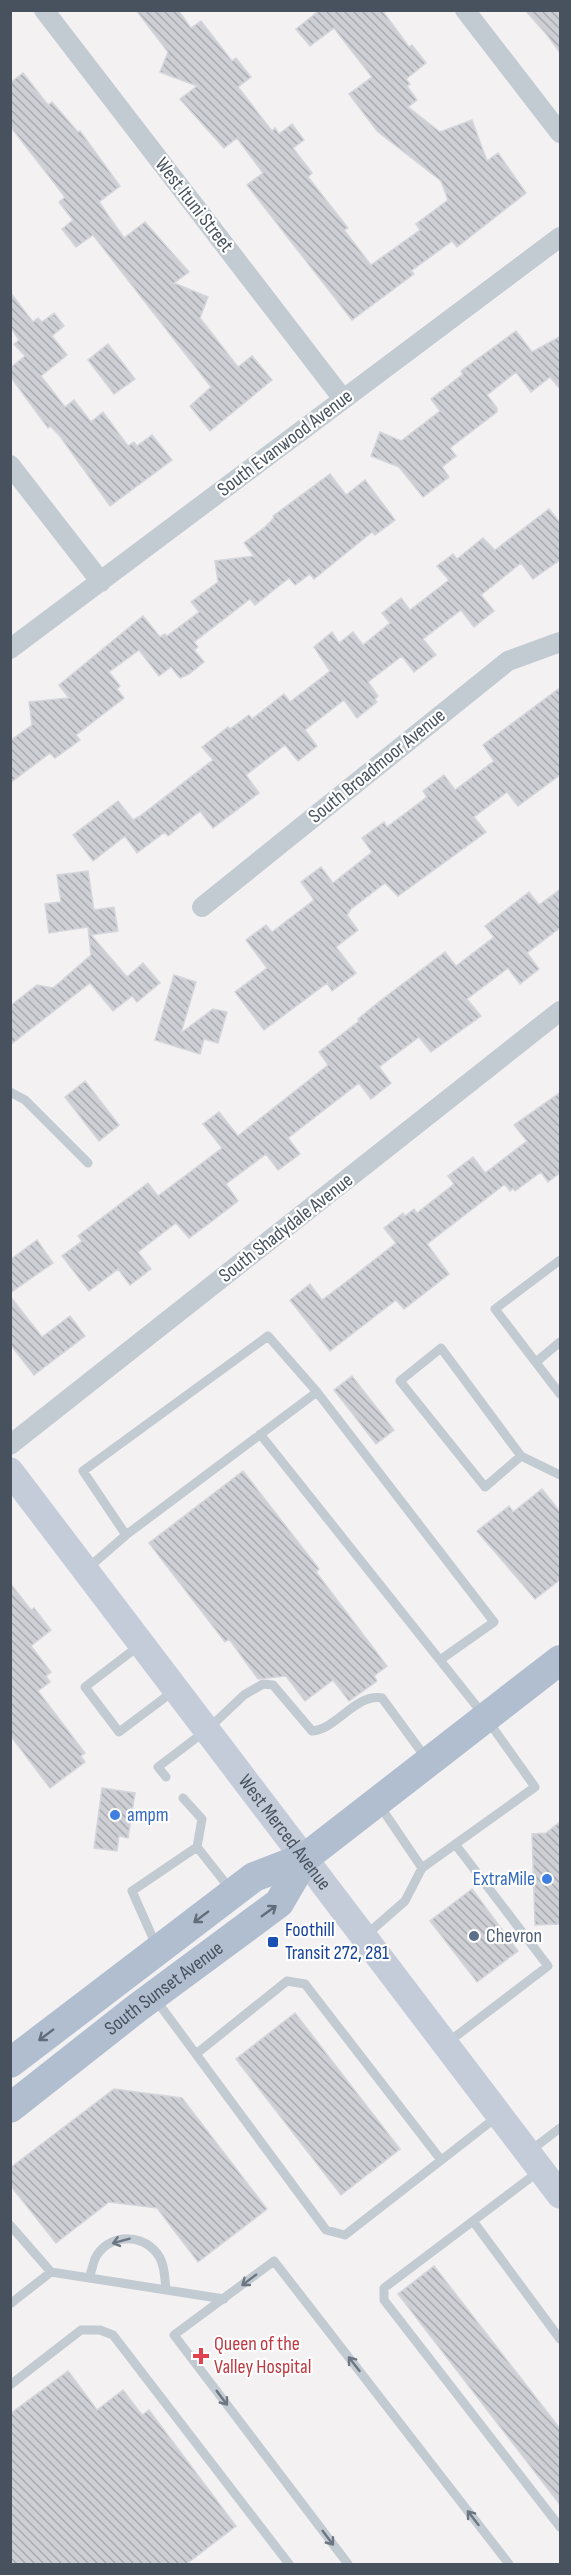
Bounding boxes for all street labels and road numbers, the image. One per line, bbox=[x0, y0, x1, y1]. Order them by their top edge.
street label: West Ituni Street bbox=[150, 153, 238, 257]
street label: South Evanwood Avenue bbox=[213, 384, 357, 502]
street label: South Broadmoor Avenue bbox=[304, 704, 450, 828]
street label: South Shadydale Avenue bbox=[214, 1168, 358, 1288]
street label: West Merced Avenue bbox=[233, 1770, 336, 1895]
street label: South Sunset Avenue bbox=[100, 1936, 228, 2041]

